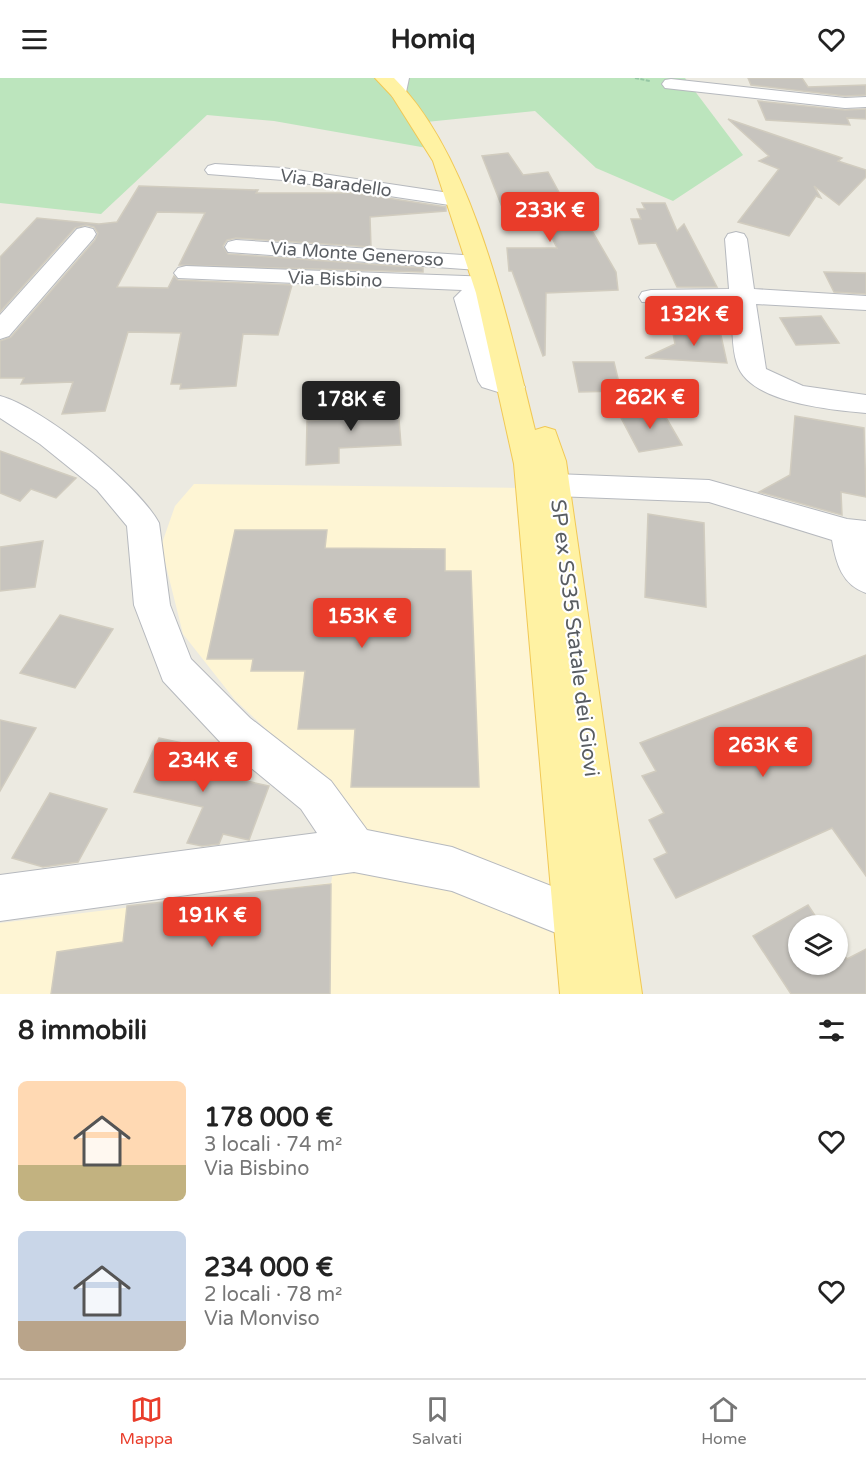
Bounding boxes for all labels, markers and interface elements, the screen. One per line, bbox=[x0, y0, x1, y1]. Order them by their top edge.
icon: menu bbox=[18, 23, 51, 56]
text: Homiq bbox=[391, 23, 475, 56]
icon: heart bbox=[815, 23, 848, 56]
street label: Via Baradello bbox=[279, 164, 393, 202]
pin: 233K € bbox=[501, 192, 599, 243]
text: 233K € bbox=[515, 199, 585, 223]
street label: Via Monte Generoso bbox=[269, 237, 445, 271]
street label: Via Bisbino bbox=[287, 266, 383, 292]
pin: 132K € bbox=[645, 296, 743, 347]
text: 132K € bbox=[659, 303, 729, 327]
pin: 262K € bbox=[601, 379, 699, 430]
pin: 178K € bbox=[302, 381, 400, 432]
text: 262K € bbox=[615, 386, 685, 410]
text: 178K € bbox=[316, 388, 386, 412]
street label: SP ex SS35 Statale dei Giovi bbox=[545, 498, 604, 778]
pin: 153K € bbox=[313, 598, 411, 649]
text: 153K € bbox=[327, 605, 397, 629]
pin: 263K € bbox=[714, 727, 812, 778]
text: 263K € bbox=[728, 734, 798, 758]
pin: 234K € bbox=[154, 742, 252, 793]
text: 234K € bbox=[168, 749, 238, 773]
pin: 191K € bbox=[163, 897, 261, 948]
text: 191K € bbox=[177, 904, 247, 928]
map controls bbox=[788, 915, 848, 975]
button: layers bbox=[788, 915, 848, 975]
icon: filters bbox=[815, 1014, 848, 1047]
text: 8 immobili bbox=[18, 1015, 147, 1046]
text: 178 000 € bbox=[204, 1102, 333, 1133]
icon: home bbox=[66, 1105, 138, 1177]
icon: heart bbox=[815, 1125, 848, 1158]
text: 3 locali · 74 m² bbox=[204, 1133, 342, 1157]
text: Via Bisbino bbox=[204, 1157, 309, 1181]
text: 234 000 € bbox=[204, 1252, 333, 1283]
icon: home bbox=[66, 1255, 138, 1327]
icon: heart bbox=[815, 1275, 848, 1308]
text: 2 locali · 78 m² bbox=[204, 1283, 342, 1307]
text: Via Monviso bbox=[204, 1307, 320, 1331]
tab: Mappa bbox=[119, 1393, 173, 1449]
tab: Salvati bbox=[412, 1393, 462, 1449]
tab: Home bbox=[701, 1393, 747, 1449]

